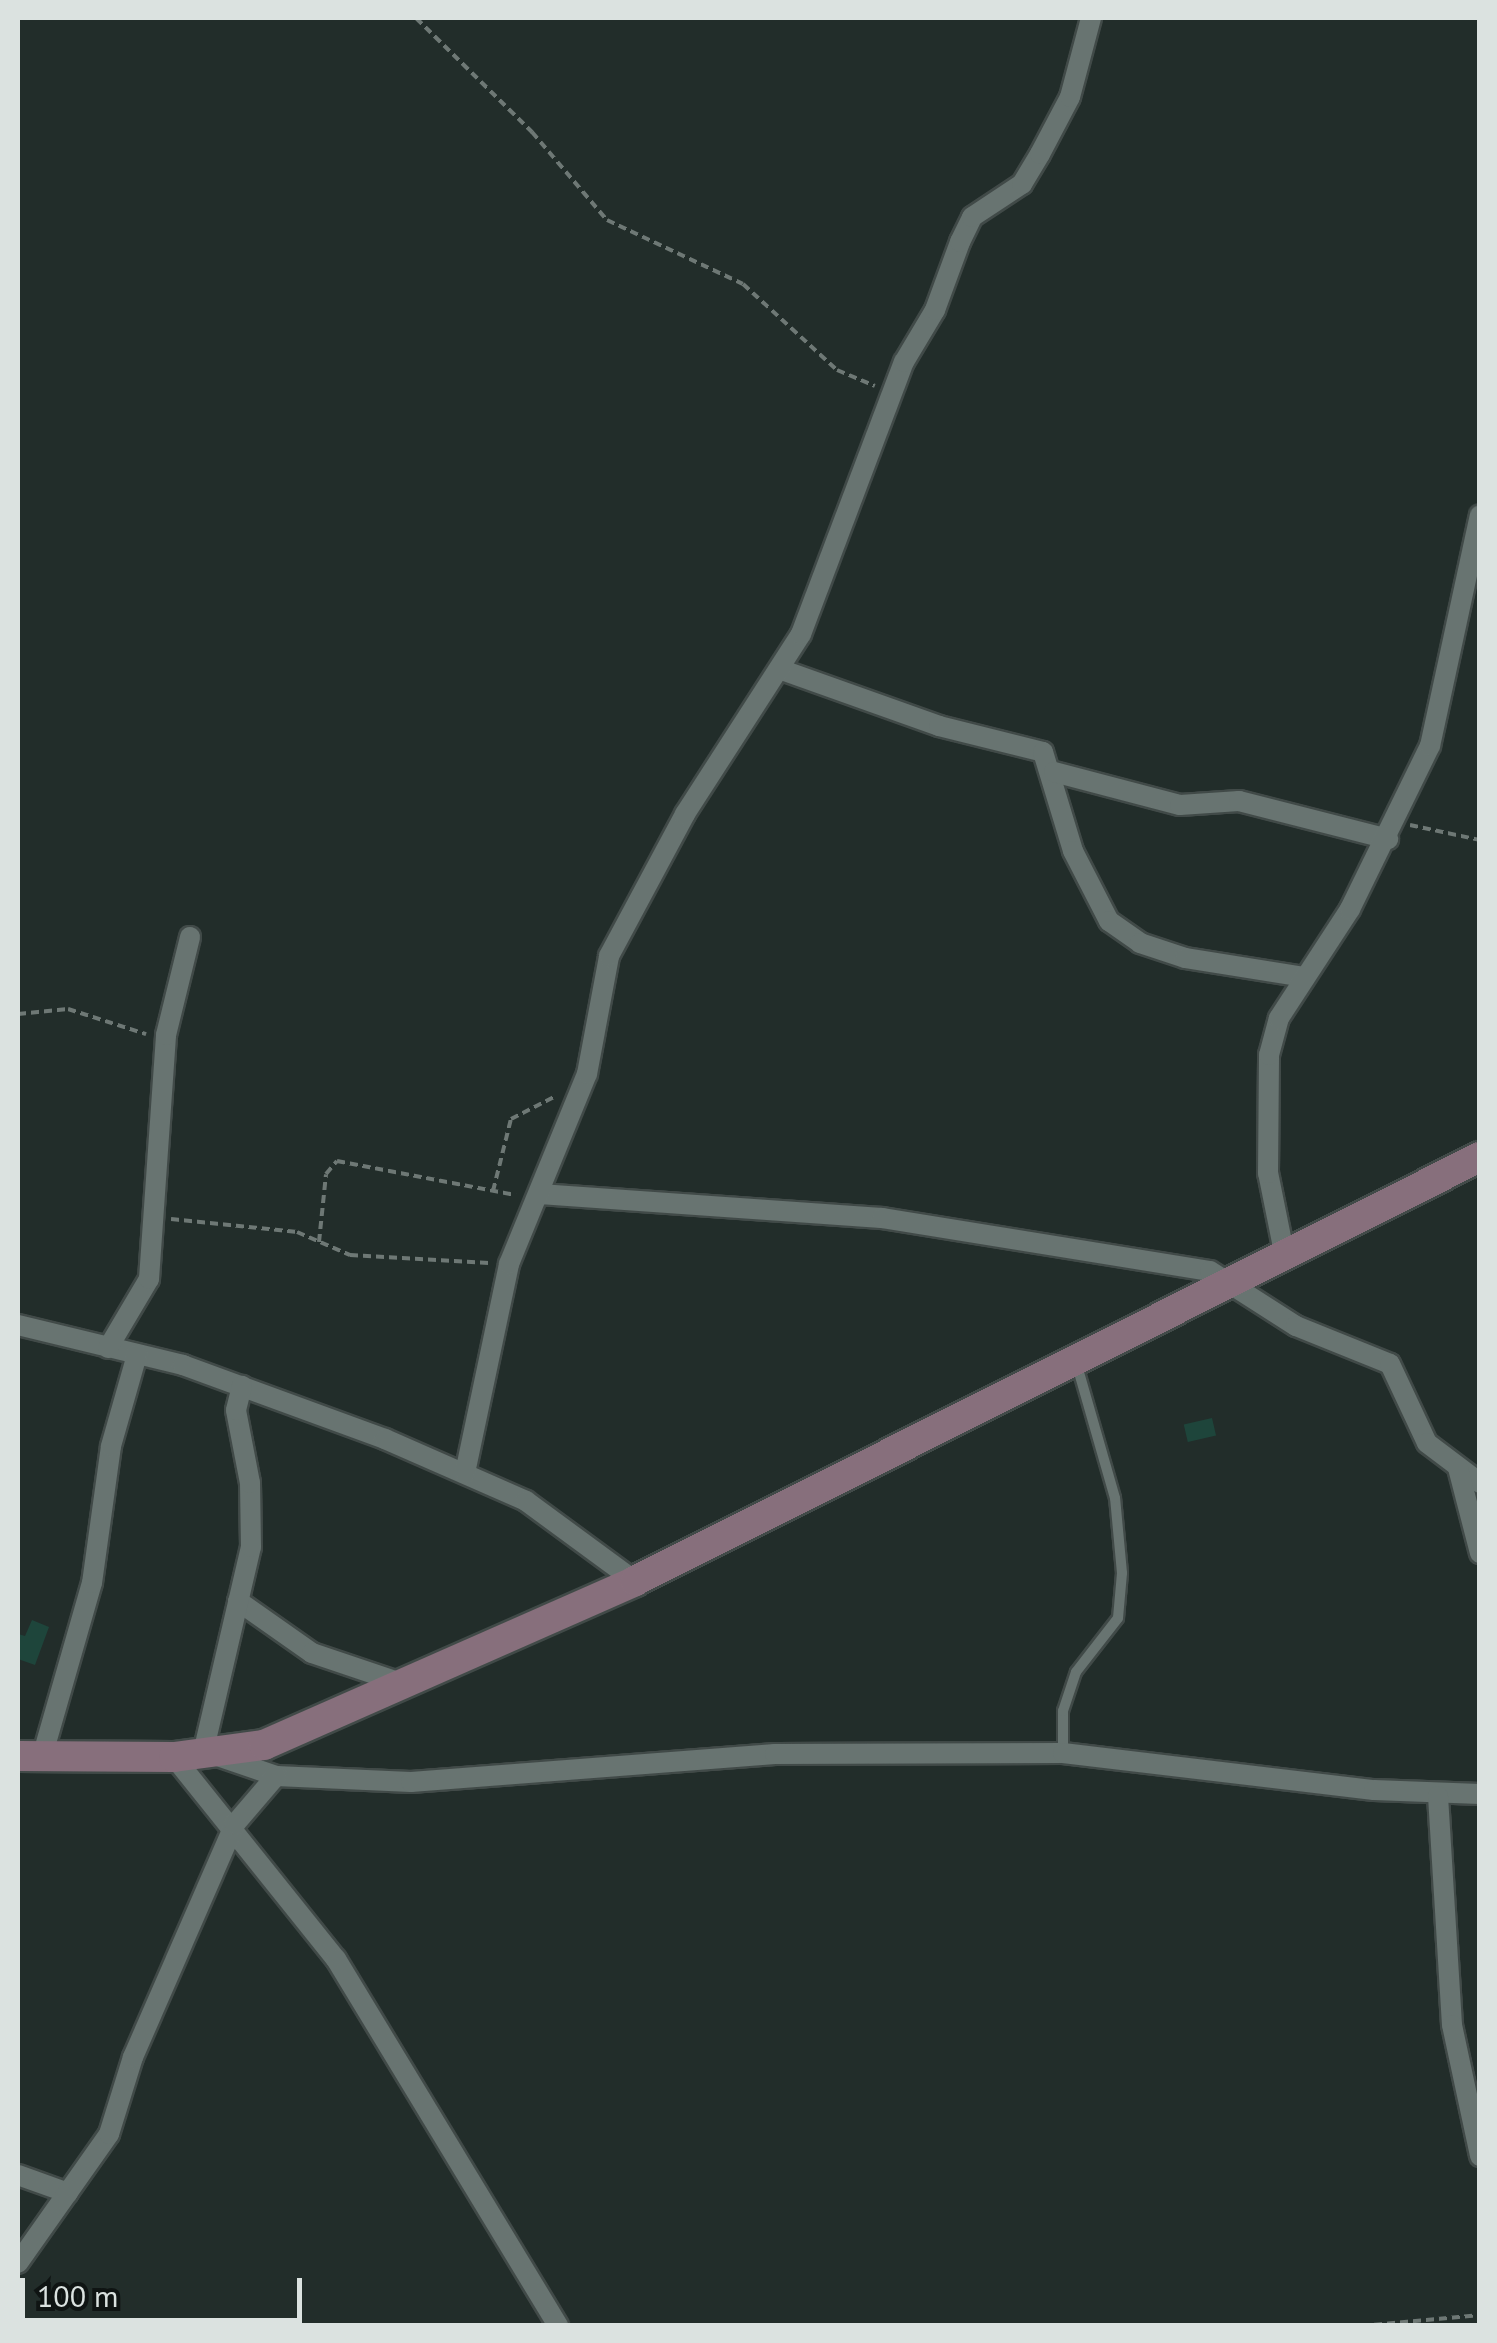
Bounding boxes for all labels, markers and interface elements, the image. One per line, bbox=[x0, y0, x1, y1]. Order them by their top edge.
scale bar bbox=[25, 2258, 308, 2320]
text: 100 m bbox=[37, 2276, 118, 2315]

